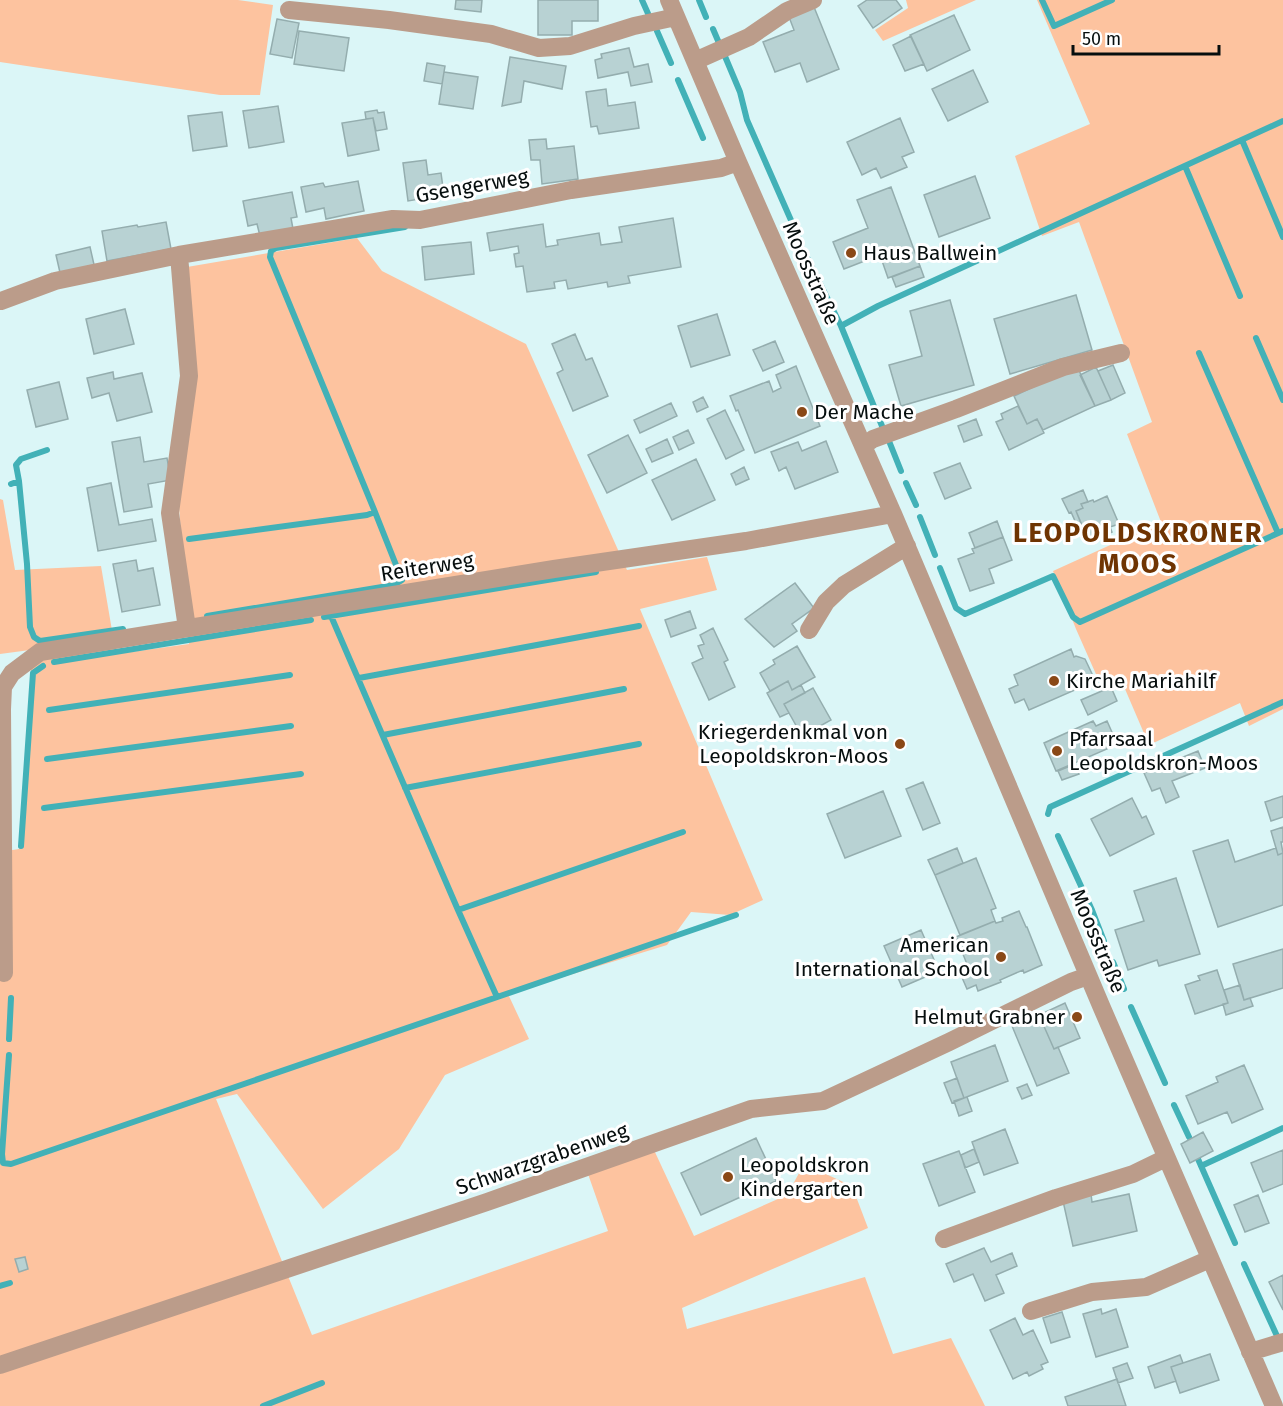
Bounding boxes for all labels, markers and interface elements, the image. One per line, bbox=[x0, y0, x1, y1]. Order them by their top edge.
scale bar bbox=[1073, 18, 1218, 56]
text: 50 m bbox=[1082, 28, 1121, 50]
street label: Gsengerweg bbox=[413, 163, 531, 209]
street label: Moosstraße bbox=[777, 217, 845, 329]
place label: Haus Ballwein bbox=[863, 240, 997, 266]
marker: Haus Ballwein bbox=[844, 246, 858, 260]
place label: Der Mache bbox=[814, 399, 914, 425]
marker: Der Mache bbox=[795, 405, 809, 419]
district label: LEOPOLDSKRONER MOOS bbox=[1013, 517, 1263, 580]
street label: Reiterweg bbox=[379, 547, 476, 587]
place label: Kirche Mariahilf bbox=[1066, 668, 1218, 694]
marker: Kirche Mariahilf bbox=[1047, 674, 1061, 688]
place label: Kriegerdenkmal von Leopoldskron-Moos bbox=[698, 719, 888, 769]
place label: Pfarrsaal Leopoldskron-Moos bbox=[1069, 726, 1258, 776]
marker: Kriegerdenkmal von Leopoldskron-Moos bbox=[893, 737, 907, 751]
marker: Pfarrsaal Leopoldskron-Moos bbox=[1050, 744, 1064, 758]
street label: Moosstraße bbox=[1064, 885, 1132, 997]
place label: American International School bbox=[794, 932, 989, 982]
marker: American International School bbox=[994, 950, 1008, 964]
place label: Helmut Grabner bbox=[913, 1004, 1065, 1030]
marker: Helmut Grabner bbox=[1070, 1010, 1084, 1024]
street label: Schwarzgrabenweg bbox=[453, 1117, 632, 1201]
place label: Leopoldskron Kindergarten bbox=[740, 1152, 870, 1202]
marker: Leopoldskron Kindergarten bbox=[721, 1170, 735, 1184]

